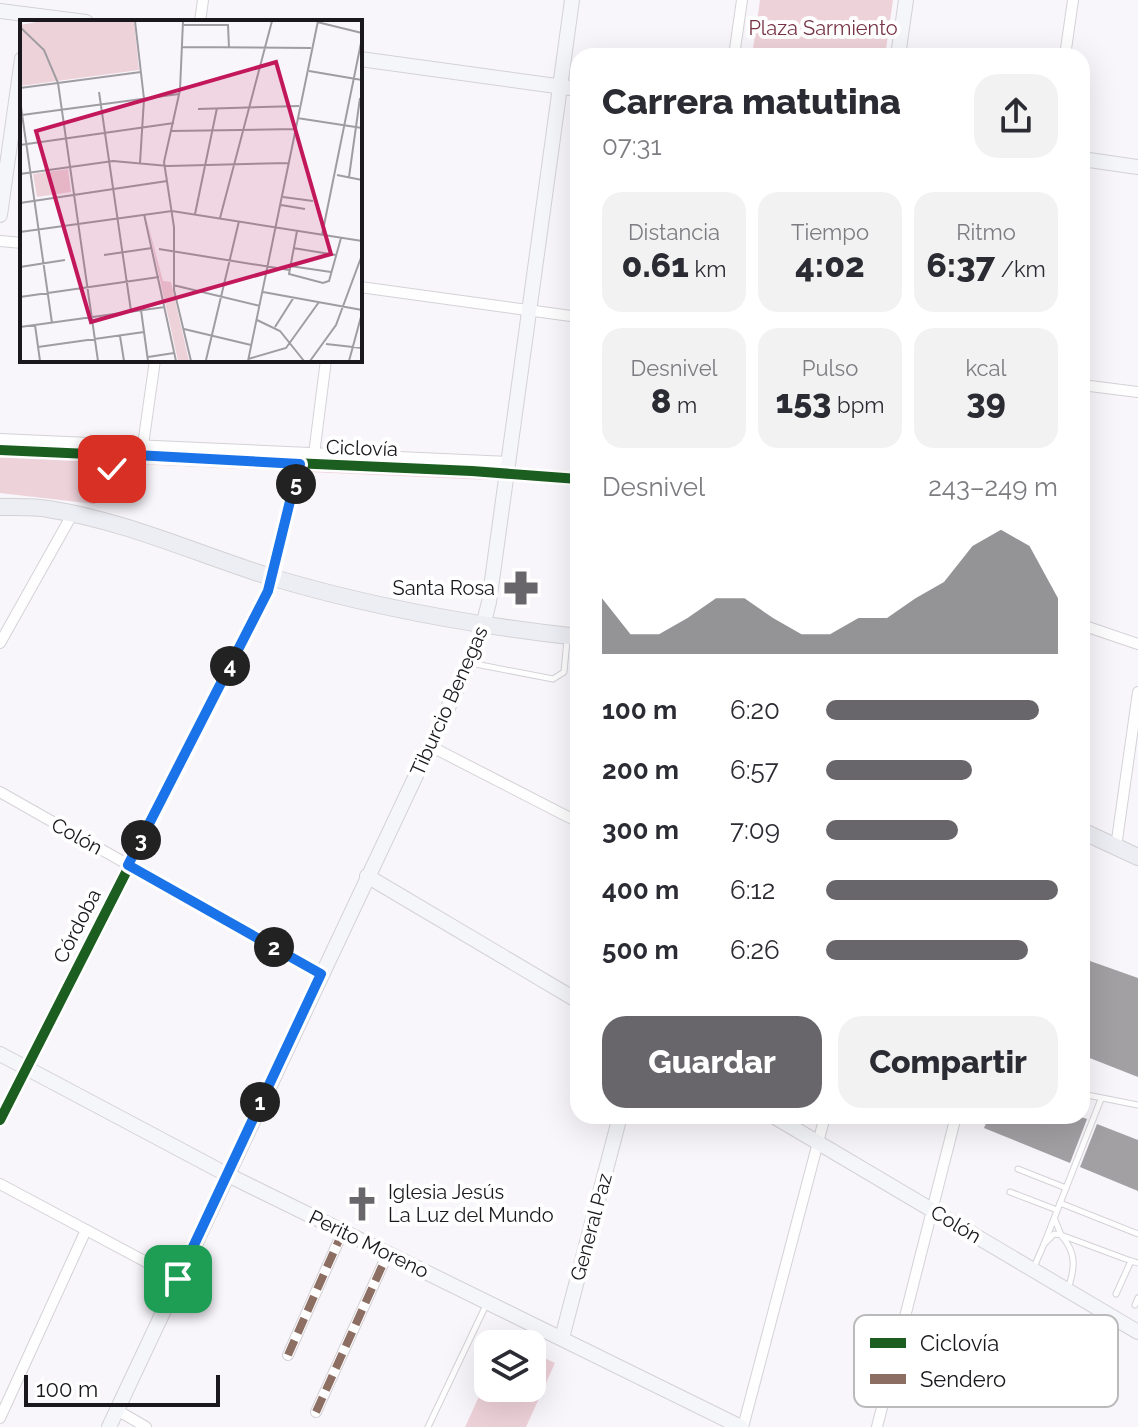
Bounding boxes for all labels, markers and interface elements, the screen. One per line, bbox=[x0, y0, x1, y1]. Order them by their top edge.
park label: Plaza Sarmiento bbox=[748, 16, 898, 40]
inset map bbox=[20, 20, 362, 362]
button: share bbox=[974, 74, 1058, 158]
text: Carrera matutina bbox=[602, 80, 901, 122]
text: 07:31 bbox=[602, 131, 662, 161]
text: Distancia bbox=[628, 219, 720, 245]
text: Tiempo bbox=[791, 219, 869, 245]
text: Ritmo bbox=[956, 219, 1016, 245]
text: 0.61 bbox=[622, 245, 689, 285]
text: 4:02 bbox=[795, 245, 865, 285]
text: 6:37 bbox=[926, 245, 995, 285]
text: km bbox=[689, 256, 726, 282]
text: /km bbox=[995, 256, 1046, 282]
text: Desnivel bbox=[630, 355, 718, 381]
text: Pulso bbox=[802, 355, 858, 381]
text: kcal bbox=[965, 355, 1007, 381]
text: 8 bbox=[651, 381, 671, 421]
text: 153 bbox=[776, 381, 831, 421]
text: 39 bbox=[966, 381, 1006, 421]
text: m bbox=[671, 392, 697, 418]
text: bpm bbox=[831, 392, 884, 418]
pin bbox=[78, 435, 146, 503]
street label: Ciclovía bbox=[326, 435, 398, 461]
icon: check bbox=[90, 447, 134, 491]
pin: 5 bbox=[276, 464, 316, 504]
text: 5 bbox=[290, 471, 302, 497]
text: Desnivel bbox=[602, 472, 705, 502]
text: 243–249 m bbox=[928, 472, 1058, 502]
pharmacy icon: Santa Rosa bbox=[502, 569, 540, 607]
place label: Santa Rosa bbox=[393, 576, 495, 600]
street label: Tiburcio Benegas bbox=[405, 622, 493, 780]
pin: 4 bbox=[210, 646, 250, 686]
text: 4 bbox=[224, 653, 236, 679]
text: 100 m bbox=[602, 695, 677, 725]
text: 6:20 bbox=[730, 695, 780, 725]
text: 200 m bbox=[602, 755, 679, 785]
text: 6:57 bbox=[730, 755, 779, 785]
street label: Colón bbox=[47, 812, 107, 860]
text: 300 m bbox=[602, 815, 679, 845]
text: 7:09 bbox=[730, 815, 780, 845]
pin: 3 bbox=[121, 820, 161, 860]
text: 3 bbox=[135, 827, 147, 853]
text: 400 m bbox=[602, 875, 679, 905]
text: 6:12 bbox=[730, 875, 775, 905]
street label: Córdoba bbox=[48, 885, 106, 967]
pin: 2 bbox=[254, 927, 294, 967]
text: 2 bbox=[268, 934, 280, 960]
text: 500 m bbox=[602, 935, 679, 965]
text: 6:26 bbox=[730, 935, 780, 965]
button: Guardar bbox=[602, 1016, 822, 1108]
button: Compartir bbox=[838, 1016, 1058, 1108]
pin: 1 bbox=[240, 1082, 280, 1122]
text: 1 bbox=[255, 1089, 265, 1115]
street label: General Paz bbox=[565, 1170, 617, 1283]
place label: Iglesia Jesús La Luz del Mundo bbox=[388, 1180, 554, 1227]
church icon: Iglesia Jesús La Luz del Mundo bbox=[343, 1185, 381, 1223]
street label: Colón bbox=[926, 1200, 986, 1248]
street label: Perito Moreno bbox=[305, 1205, 433, 1283]
pin bbox=[144, 1245, 212, 1313]
icon: arrive bbox=[156, 1257, 200, 1301]
legend bbox=[854, 1315, 1118, 1407]
map controls bbox=[474, 1330, 546, 1402]
button: layers bbox=[474, 1330, 546, 1402]
text: Ciclovía bbox=[920, 1330, 999, 1356]
text: Sendero bbox=[920, 1366, 1006, 1392]
scale bar bbox=[24, 1371, 220, 1407]
text: 100 m bbox=[36, 1376, 98, 1402]

